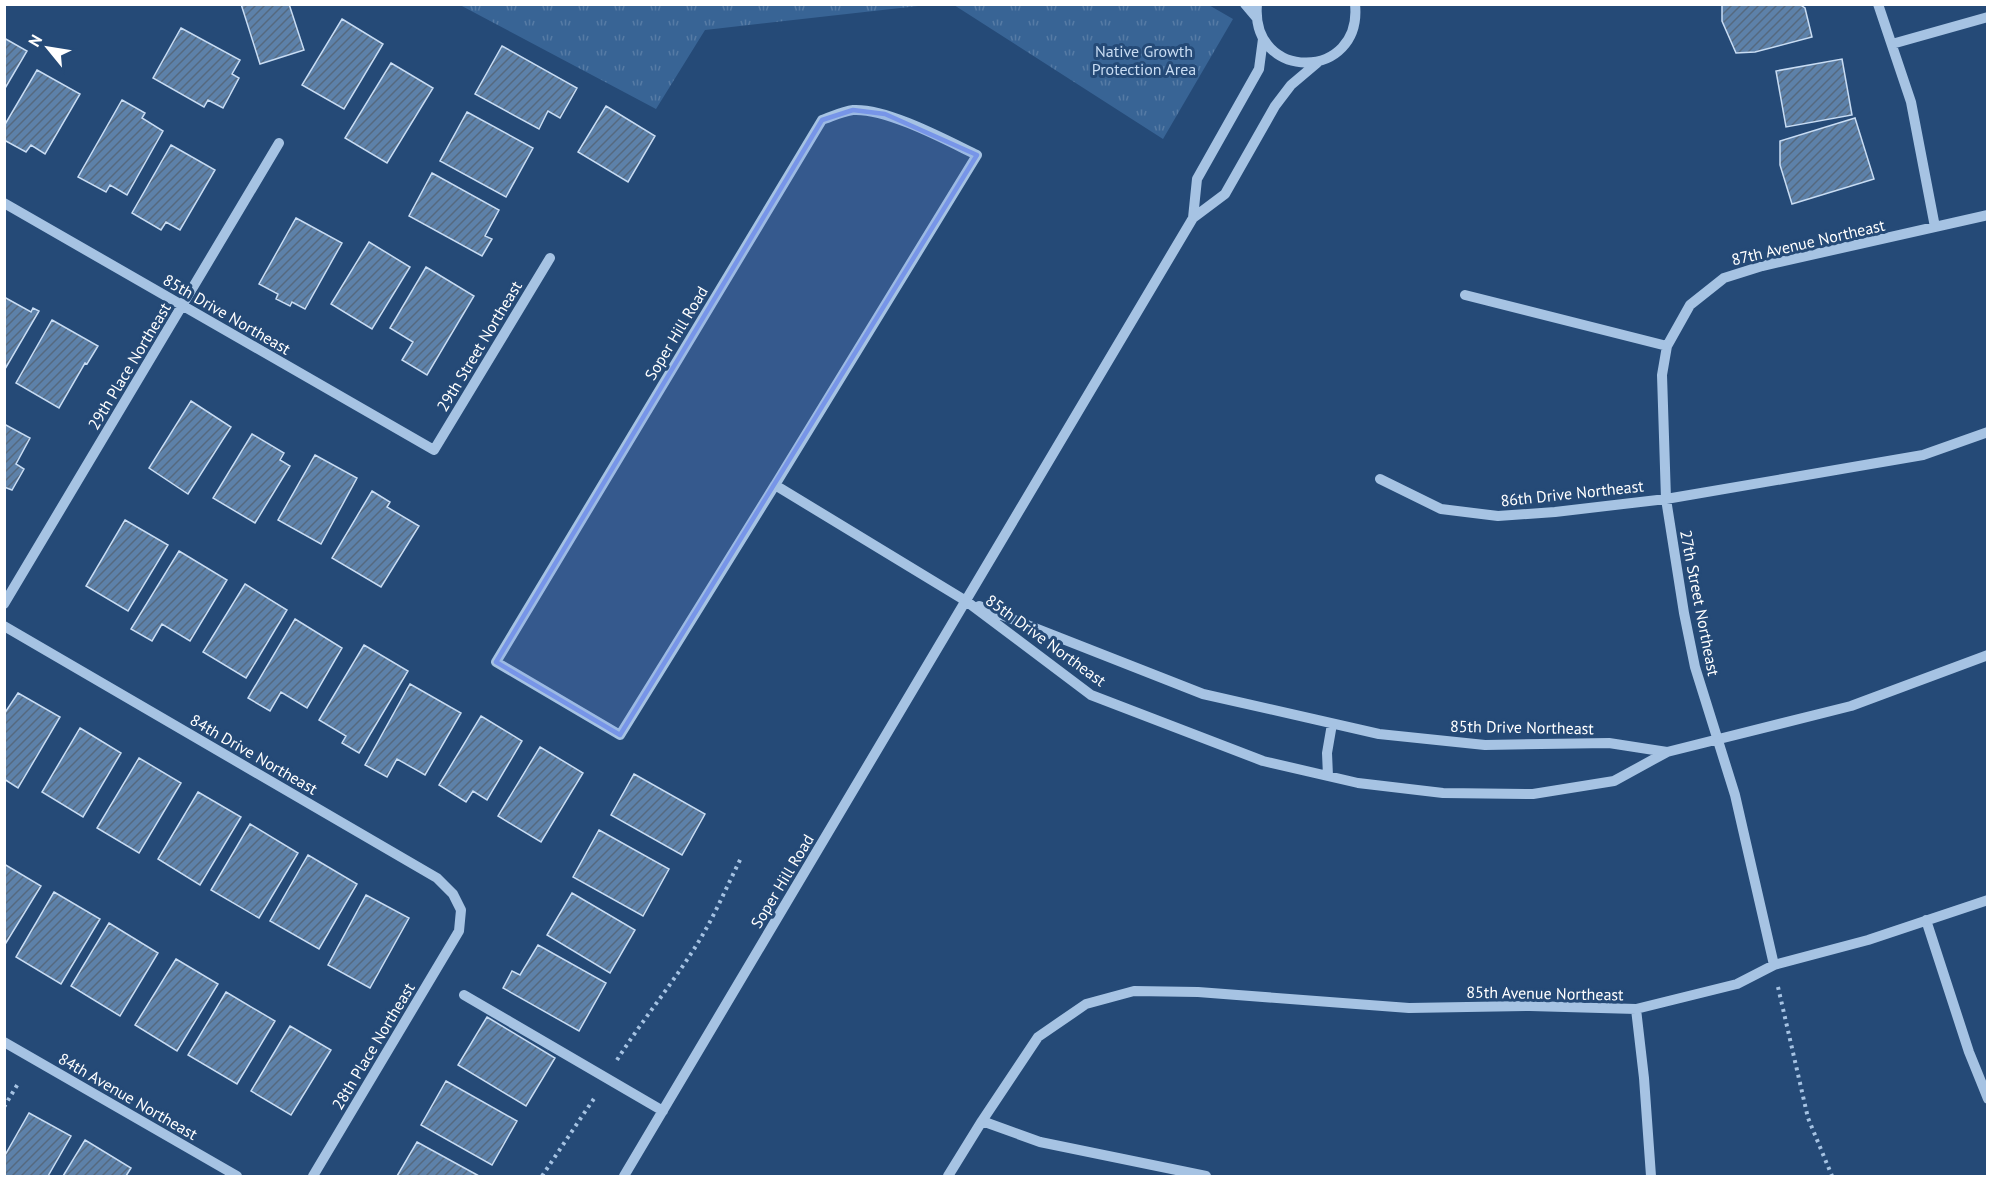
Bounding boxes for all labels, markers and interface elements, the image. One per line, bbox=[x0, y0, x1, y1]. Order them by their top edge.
north arrow bbox=[18, 18, 78, 78]
text: N bbox=[24, 31, 46, 50]
park label: Native Growth Protection Area bbox=[1092, 41, 1196, 79]
street label: 87th Avenue Northeast bbox=[1729, 214, 1887, 269]
street label: 85th Drive Northeast bbox=[160, 269, 295, 359]
street label: 29th Street Northeast bbox=[432, 277, 526, 415]
street label: Soper Hill Road bbox=[640, 282, 712, 384]
street label: 29th Place Northeast bbox=[83, 298, 175, 433]
street label: 86th Drive Northeast bbox=[1500, 475, 1645, 510]
street label: 27th Street Northeast bbox=[1676, 528, 1724, 678]
street label: 85th Drive Northeast bbox=[982, 590, 1110, 691]
street label: 84th Drive Northeast bbox=[187, 709, 322, 799]
street label: 85th Drive Northeast bbox=[1450, 716, 1595, 738]
street label: Soper Hill Road bbox=[746, 830, 818, 932]
street label: 28th Place Northeast bbox=[327, 978, 419, 1113]
street label: 85th Avenue Northeast bbox=[1466, 982, 1624, 1004]
street label: 84th Avenue Northeast bbox=[55, 1048, 202, 1144]

